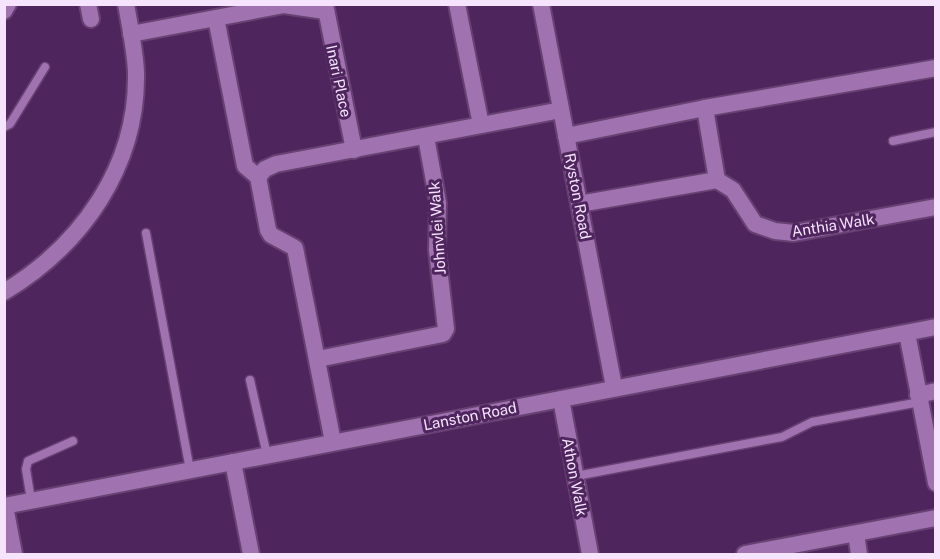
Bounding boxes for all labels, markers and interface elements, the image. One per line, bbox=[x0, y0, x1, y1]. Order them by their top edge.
street label: Inari Place bbox=[323, 43, 355, 119]
street label: Ryston Road bbox=[561, 151, 595, 241]
street label: Johnvlei Walk bbox=[425, 181, 449, 275]
street label: Anthia Walk bbox=[790, 210, 876, 240]
street label: Lanston Road bbox=[422, 399, 518, 433]
street label: Athon Walk bbox=[559, 436, 591, 518]

